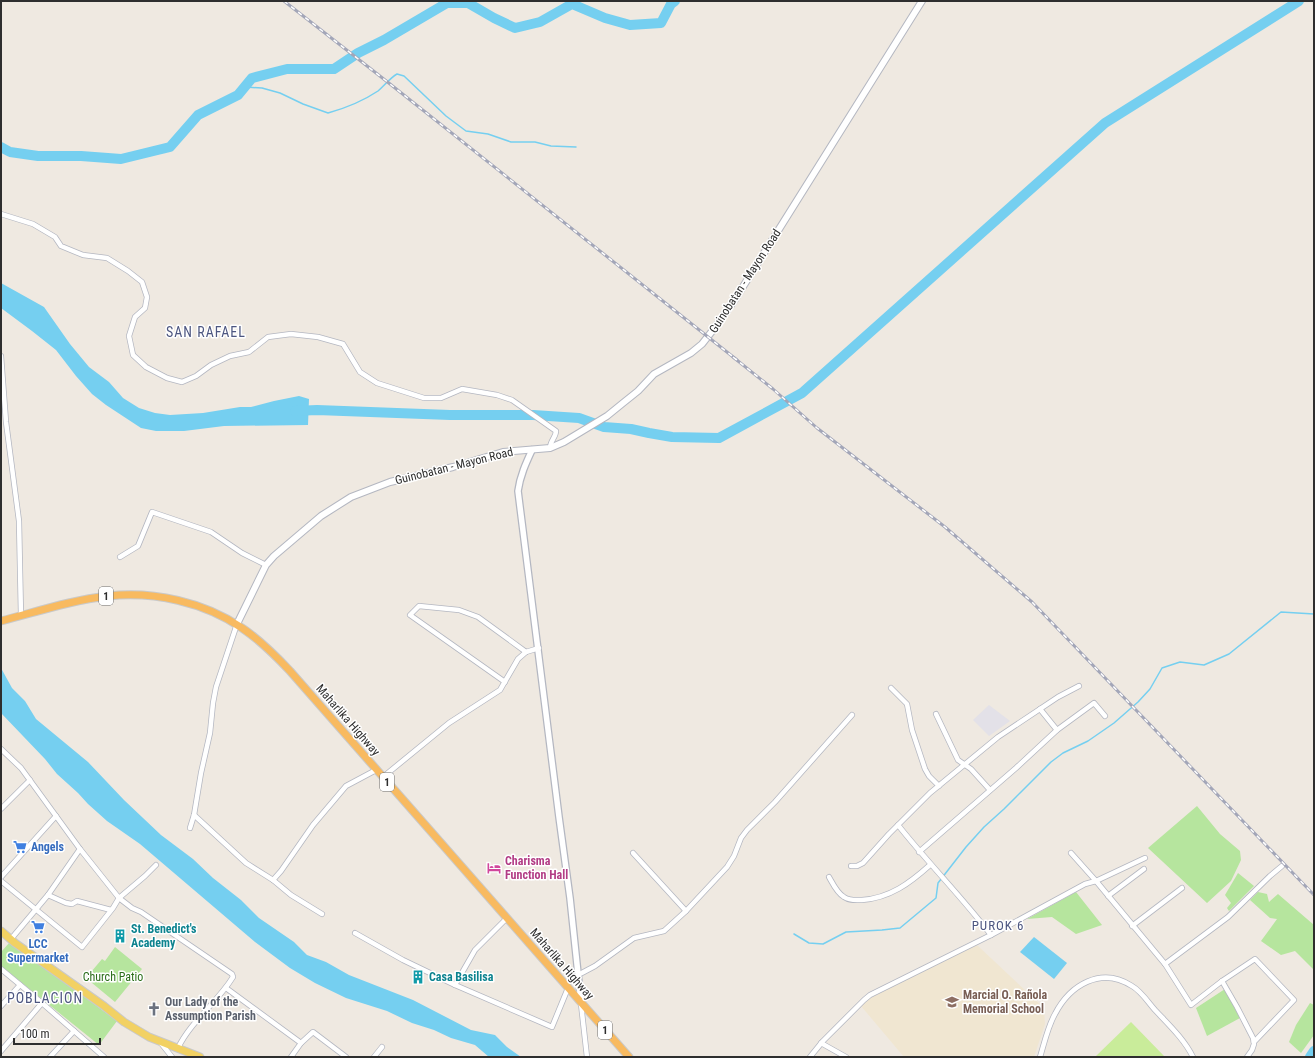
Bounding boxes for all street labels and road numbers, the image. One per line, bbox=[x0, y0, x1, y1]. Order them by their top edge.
street label: Guinobatan - Mayon Road bbox=[706, 226, 784, 336]
street label: Guinobatan - Mayon Road bbox=[394, 445, 514, 487]
road number: 1 bbox=[99, 587, 113, 605]
street label: Maharlika Highway bbox=[313, 682, 383, 758]
road number: 1 bbox=[380, 773, 394, 791]
street label: Maharlika Highway bbox=[527, 926, 597, 1002]
road number: 1 bbox=[598, 1021, 612, 1039]

